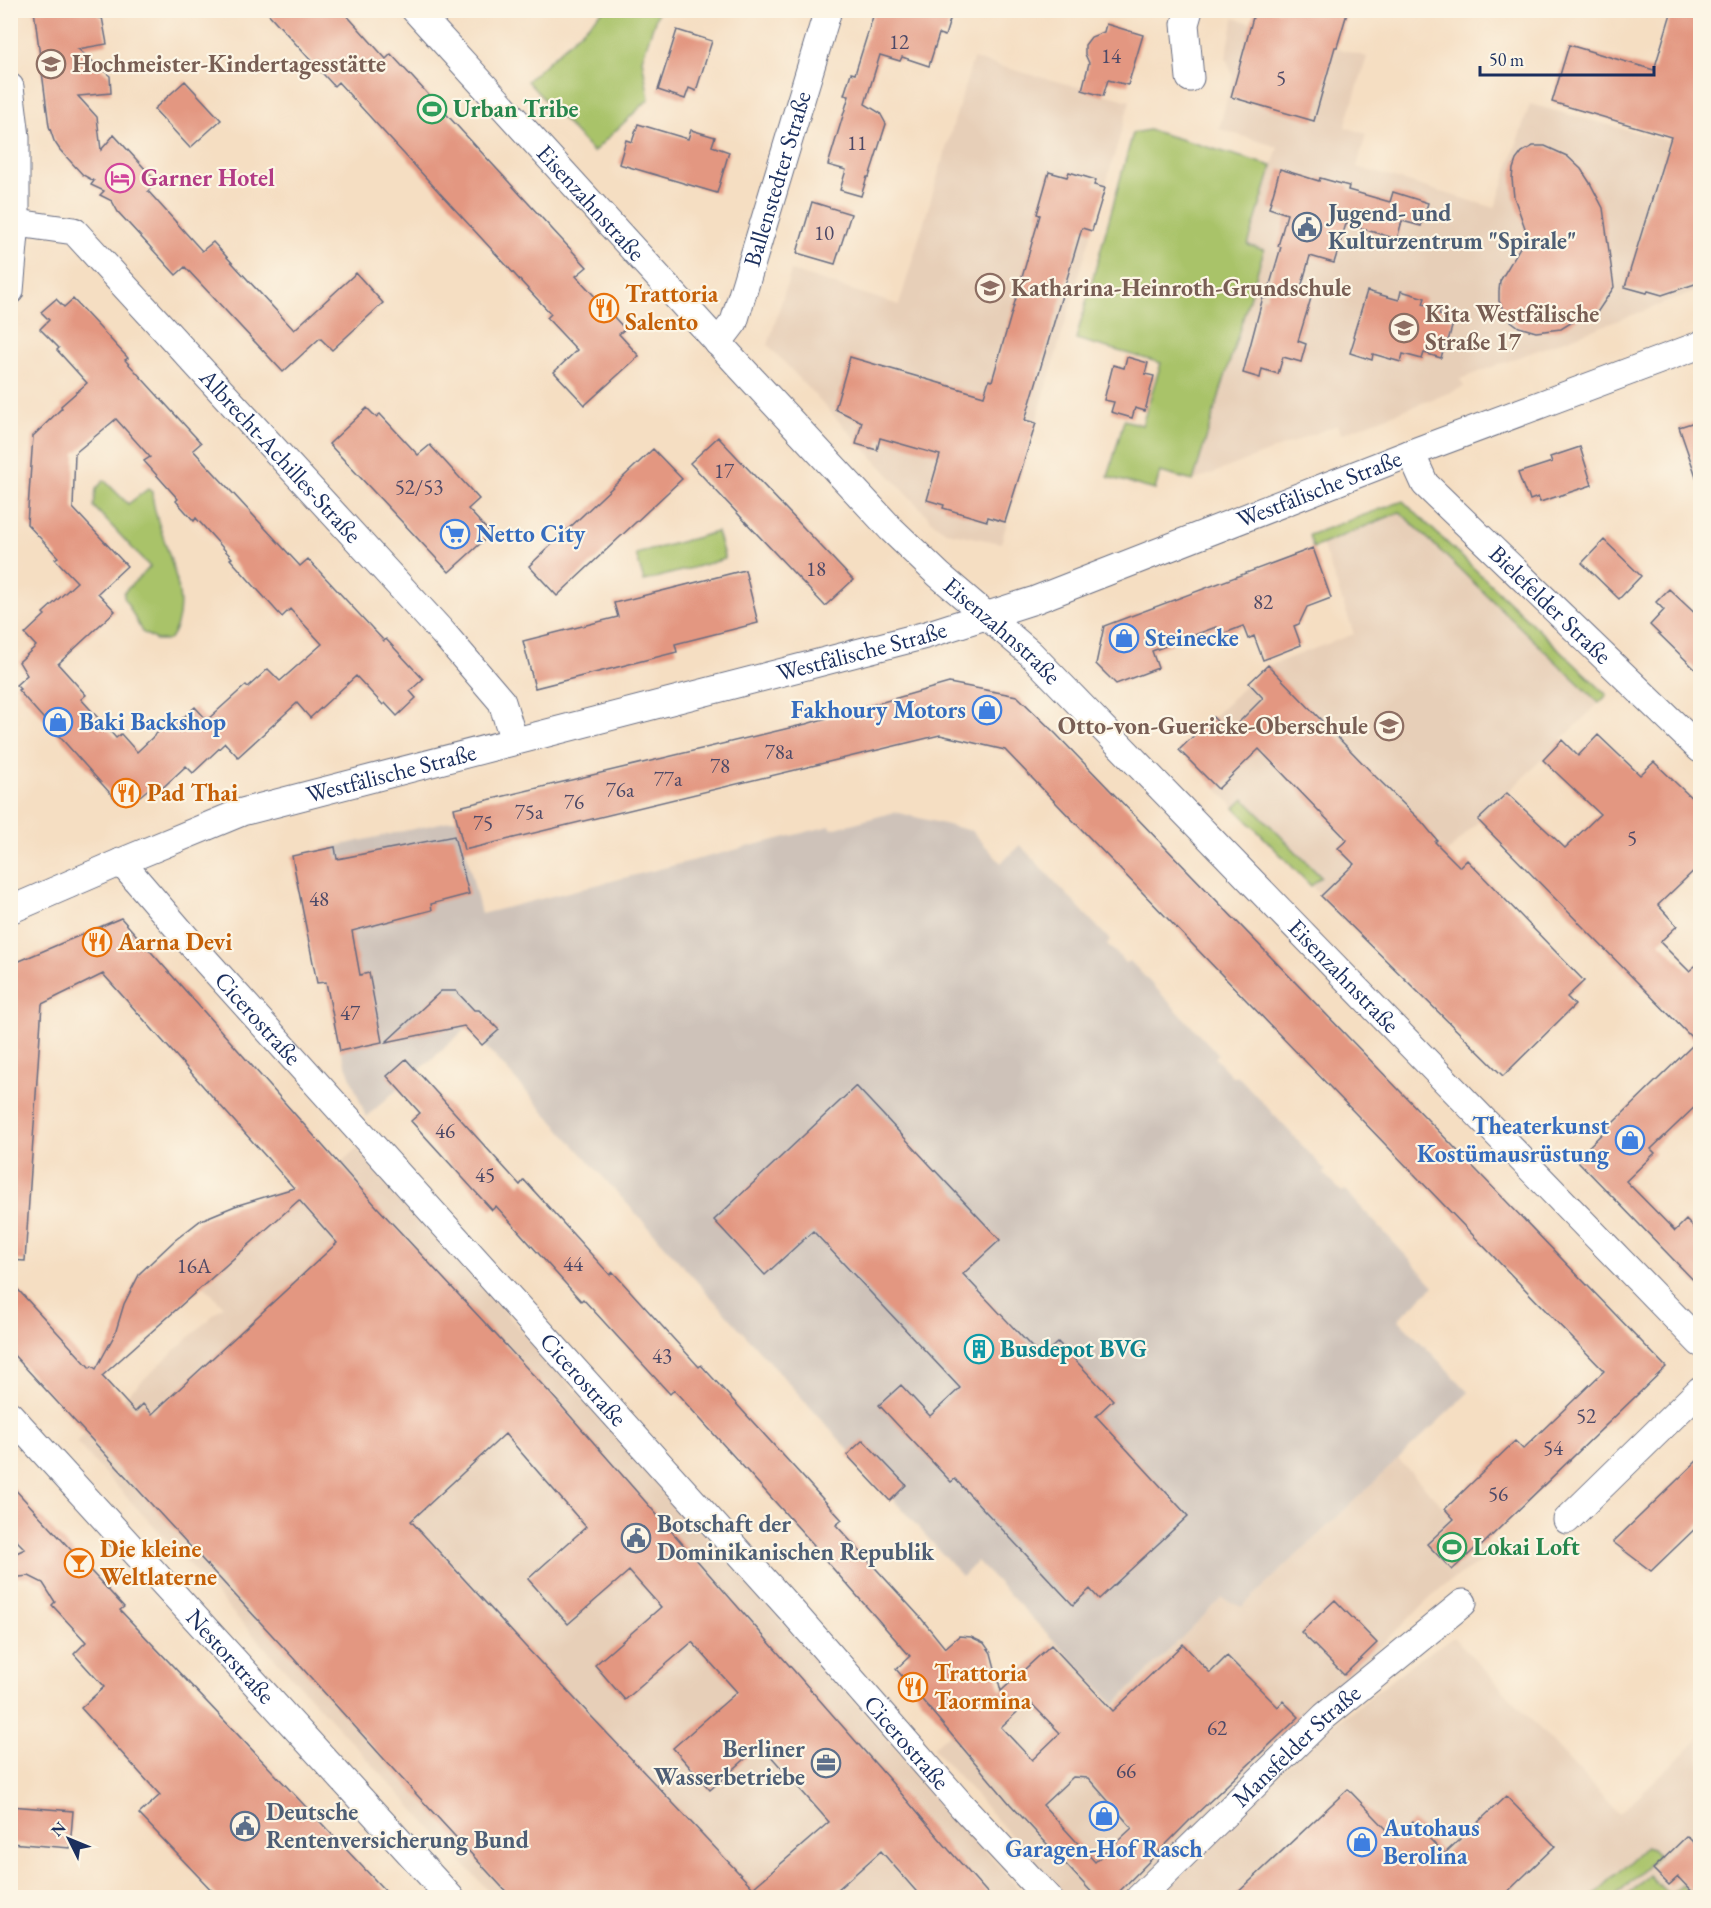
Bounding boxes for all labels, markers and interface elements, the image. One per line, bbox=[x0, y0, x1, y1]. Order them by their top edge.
house number: 12 bbox=[889, 28, 909, 55]
scale bar bbox=[1480, 39, 1654, 77]
house number: 14 bbox=[1101, 42, 1122, 69]
school or university icon: Hochmeister-Kindertagesstätte bbox=[35, 48, 67, 80]
place label: Hochmeister-Kindertagesstätte bbox=[72, 48, 386, 80]
text: 50 m bbox=[1489, 48, 1524, 71]
house number: 5 bbox=[1276, 64, 1286, 91]
street label: Ballenstedter Straße bbox=[736, 87, 818, 270]
sports icon: Urban Tribe bbox=[416, 93, 448, 125]
place label: Urban Tribe bbox=[453, 93, 579, 124]
house number: 11 bbox=[847, 129, 867, 156]
street label: Eisenzahnstraße bbox=[530, 138, 652, 267]
hotel icon: Garner Hotel bbox=[104, 162, 136, 194]
place label: Garner Hotel bbox=[141, 162, 275, 193]
place label: Jugend- und Kulturzentrum "Spirale" bbox=[1326, 197, 1577, 256]
public building icon: Jugend- und Kulturzentrum "Spirale" bbox=[1291, 211, 1323, 243]
house number: 10 bbox=[814, 219, 834, 246]
school or university icon: Katharina-Heinroth-Grundschule bbox=[974, 272, 1006, 304]
place label: Katharina-Heinroth-Grundschule bbox=[1011, 272, 1351, 303]
place label: Trattoria Salento bbox=[625, 278, 719, 337]
restaurant icon: Trattoria Salento bbox=[588, 292, 620, 324]
place label: Kita Westfälische Straße 17 bbox=[1425, 298, 1599, 357]
school or university icon: Kita Westfälische Straße 17 bbox=[1388, 312, 1420, 344]
street label: Albrecht-Achilles-Straße bbox=[192, 361, 369, 549]
street label: Westfälische Straße bbox=[1232, 442, 1406, 535]
house number: 17 bbox=[714, 457, 735, 484]
house number: 52/53 bbox=[395, 473, 443, 500]
supermarket icon: Netto City bbox=[439, 518, 471, 550]
place label: Netto City bbox=[476, 518, 586, 550]
street label: Bielefelder Straße bbox=[1483, 538, 1619, 671]
house number: 18 bbox=[806, 555, 826, 582]
street label: Eisenzahnstraße bbox=[937, 570, 1068, 691]
house number: 82 bbox=[1253, 588, 1273, 615]
street label: Westfälische Straße bbox=[773, 613, 950, 688]
shop icon: Steinecke bbox=[1108, 622, 1140, 654]
place label: Steinecke bbox=[1145, 622, 1239, 653]
place label: Fakhoury Motors bbox=[791, 694, 966, 726]
shop icon: Fakhoury Motors bbox=[971, 694, 1003, 726]
shop icon: Baki Backshop bbox=[42, 706, 74, 738]
place label: Baki Backshop bbox=[79, 706, 226, 737]
place label: Otto-von-Guericke-Oberschule bbox=[1058, 710, 1368, 741]
school or university icon: Otto-von-Guericke-Oberschule bbox=[1373, 710, 1405, 742]
street label: Westfälische Straße bbox=[303, 736, 479, 810]
house number: 78a bbox=[765, 738, 794, 765]
house number: 78 bbox=[710, 752, 730, 779]
house number: 77a bbox=[654, 765, 683, 792]
house number: 76a bbox=[606, 776, 635, 803]
restaurant icon: Pad Thai bbox=[110, 777, 142, 809]
place label: Pad Thai bbox=[147, 777, 238, 808]
house number: 76 bbox=[564, 788, 584, 815]
house number: 75a bbox=[515, 798, 544, 825]
house number: 75 bbox=[473, 809, 493, 836]
house number: 5 bbox=[1627, 824, 1637, 851]
house number: 48 bbox=[309, 885, 329, 912]
street label: Eisenzahnstraße bbox=[1282, 912, 1407, 1039]
restaurant icon: Aarna Devi bbox=[81, 926, 113, 958]
place label: Aarna Devi bbox=[117, 926, 232, 957]
street label: Cicerostraße bbox=[208, 965, 309, 1072]
house number: 47 bbox=[340, 999, 361, 1026]
place label: Theaterkunst Kostümausrüstung bbox=[1417, 1110, 1610, 1170]
house number: 46 bbox=[435, 1117, 455, 1144]
shop icon: Theaterkunst Kostümausrüstung bbox=[1614, 1124, 1646, 1156]
house number: 45 bbox=[475, 1161, 495, 1188]
house number: 44 bbox=[563, 1250, 584, 1277]
house number: 16A bbox=[177, 1252, 212, 1279]
street label: Cicerostraße bbox=[533, 1326, 634, 1433]
building icon: Busdepot BVG bbox=[963, 1333, 995, 1365]
place label: Busdepot BVG bbox=[1000, 1333, 1147, 1364]
house number: 43 bbox=[652, 1342, 672, 1369]
house number: 52 bbox=[1576, 1402, 1596, 1429]
house number: 54 bbox=[1543, 1434, 1564, 1461]
house number: 56 bbox=[1488, 1480, 1508, 1507]
place label: Botschaft der Dominikanischen Republik bbox=[657, 1508, 935, 1567]
public building icon: Botschaft der Dominikanischen Republik bbox=[620, 1522, 652, 1554]
sports icon: Lokai Loft bbox=[1436, 1531, 1468, 1563]
place label: Lokai Loft bbox=[1473, 1531, 1580, 1562]
place label: Die kleine Weltlaterne bbox=[100, 1533, 217, 1592]
bar icon: Die kleine Weltlaterne bbox=[63, 1547, 95, 1579]
street label: Nestorstraße bbox=[180, 1602, 282, 1710]
place label: Trattoria Taormina bbox=[934, 1657, 1032, 1716]
restaurant icon: Trattoria Taormina bbox=[897, 1671, 929, 1703]
street label: Mansfelder Straße bbox=[1225, 1677, 1367, 1813]
street label: Cicerostraße bbox=[857, 1688, 957, 1796]
house number: 62 bbox=[1207, 1714, 1227, 1741]
place label: Berliner Wasserbetriebe bbox=[654, 1733, 805, 1792]
office icon: Berliner Wasserbetriebe bbox=[810, 1747, 842, 1779]
house number: 66 bbox=[1116, 1757, 1136, 1784]
place label: Deutsche Rentenversicherung Bund bbox=[266, 1796, 530, 1856]
shop icon: Garagen-Hof Rasch bbox=[1088, 1800, 1120, 1832]
north arrow bbox=[39, 1809, 99, 1869]
public building icon: Deutsche Rentenversicherung Bund bbox=[229, 1810, 261, 1842]
place label: Autohaus Berolina bbox=[1382, 1812, 1480, 1871]
text: N bbox=[46, 1817, 71, 1841]
shop icon: Autohaus Berolina bbox=[1346, 1826, 1378, 1858]
place label: Garagen-Hof Rasch bbox=[1005, 1833, 1203, 1865]

